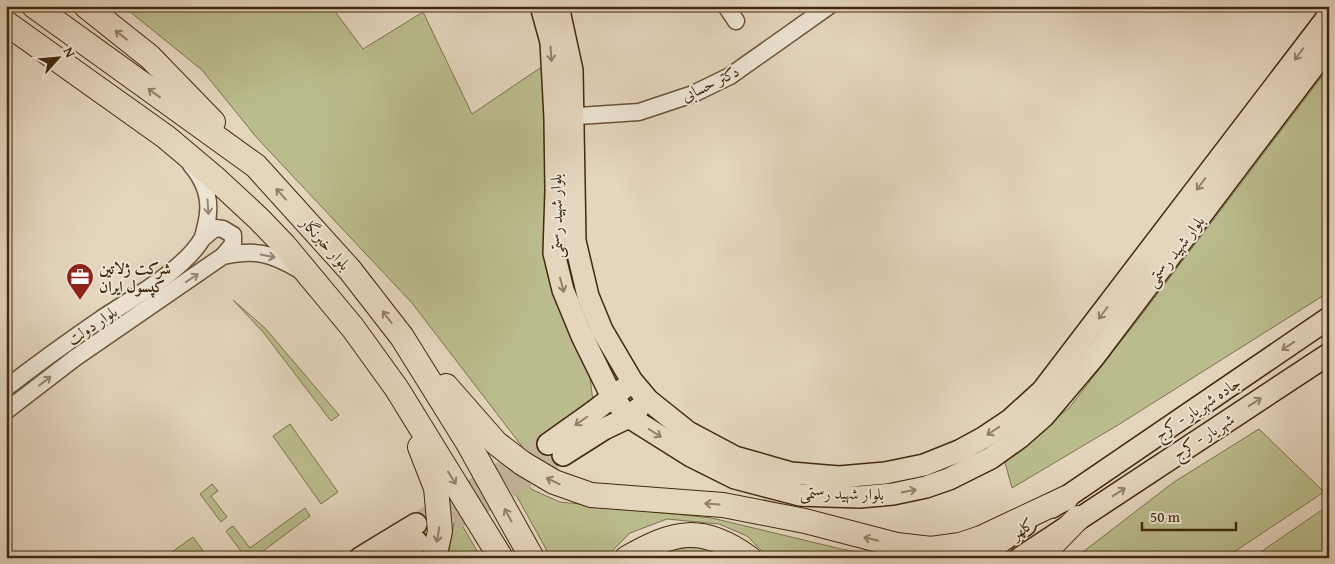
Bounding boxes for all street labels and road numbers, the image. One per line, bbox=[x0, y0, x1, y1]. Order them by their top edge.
street label: دکتر حسابی bbox=[677, 59, 743, 107]
street label: بلوار شهید رستمی bbox=[543, 174, 569, 258]
street label: بلوار خبرنگار bbox=[294, 209, 357, 275]
street label: بلوار شهید رستمی bbox=[1140, 210, 1210, 292]
street label: بلوار دولت bbox=[62, 299, 122, 351]
street label: جاده شهریار - کرج bbox=[1150, 372, 1244, 444]
street label: شهریار - کرج bbox=[1168, 409, 1238, 463]
street label: بلوار شهید رستمی bbox=[800, 480, 884, 506]
street label: کلهر bbox=[1004, 511, 1039, 546]

